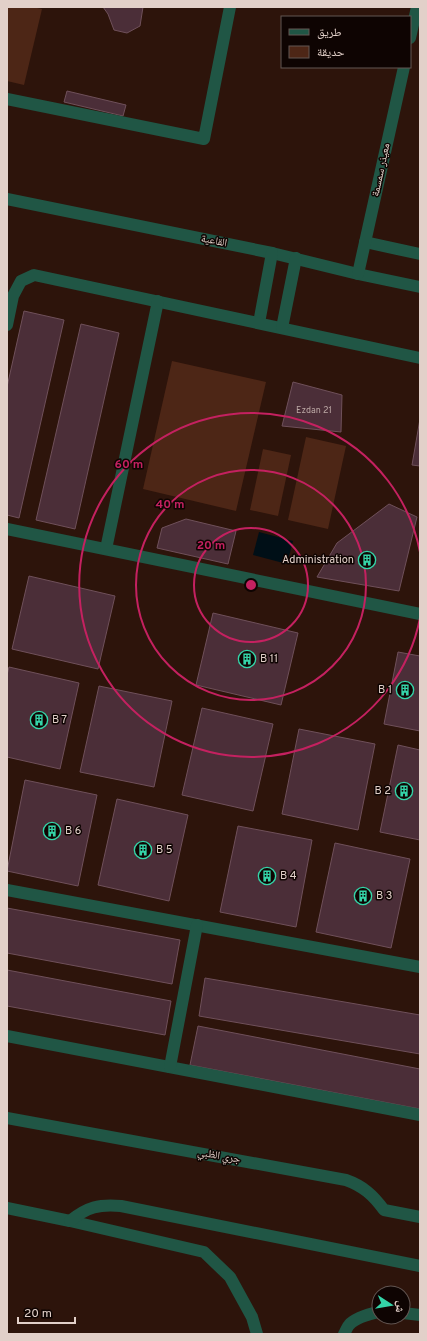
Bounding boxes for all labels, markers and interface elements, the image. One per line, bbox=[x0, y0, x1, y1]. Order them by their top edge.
legend bbox=[281, 16, 411, 68]
text: طريق bbox=[317, 25, 342, 41]
text: حديقة bbox=[317, 45, 345, 61]
street label: معيذر سمسمة bbox=[369, 142, 393, 198]
street label: القاعية bbox=[200, 232, 228, 250]
house number: Ezdan 21 bbox=[296, 405, 332, 416]
text: 60 m bbox=[115, 457, 143, 473]
text: 40 m bbox=[155, 497, 185, 513]
text: 20 m bbox=[197, 538, 225, 554]
building icon: Administration bbox=[357, 550, 377, 570]
place label: Administration bbox=[282, 553, 354, 567]
centre of rings bbox=[244, 578, 258, 592]
building icon: B 11 bbox=[237, 649, 257, 669]
place label: B 11 bbox=[260, 652, 278, 666]
building icon: B 1 bbox=[395, 680, 415, 700]
place label: B 1 bbox=[378, 683, 392, 697]
building icon: B 7 bbox=[29, 710, 49, 730]
place label: B 7 bbox=[52, 713, 67, 727]
building icon: B 2 bbox=[394, 781, 414, 801]
place label: B 2 bbox=[374, 784, 391, 798]
building icon: B 6 bbox=[42, 821, 62, 841]
place label: B 6 bbox=[65, 824, 81, 838]
building icon: B 5 bbox=[133, 840, 153, 860]
place label: B 5 bbox=[156, 843, 173, 857]
building icon: B 4 bbox=[257, 866, 277, 886]
place label: B 4 bbox=[280, 869, 297, 883]
building icon: B 3 bbox=[353, 886, 373, 906]
place label: B 3 bbox=[376, 889, 392, 903]
street label: جري الظبي bbox=[196, 1145, 242, 1167]
north arrow bbox=[371, 1285, 411, 1325]
scale bar bbox=[18, 1299, 75, 1325]
text: ش bbox=[392, 1300, 408, 1314]
text: 20 m bbox=[24, 1306, 52, 1322]

